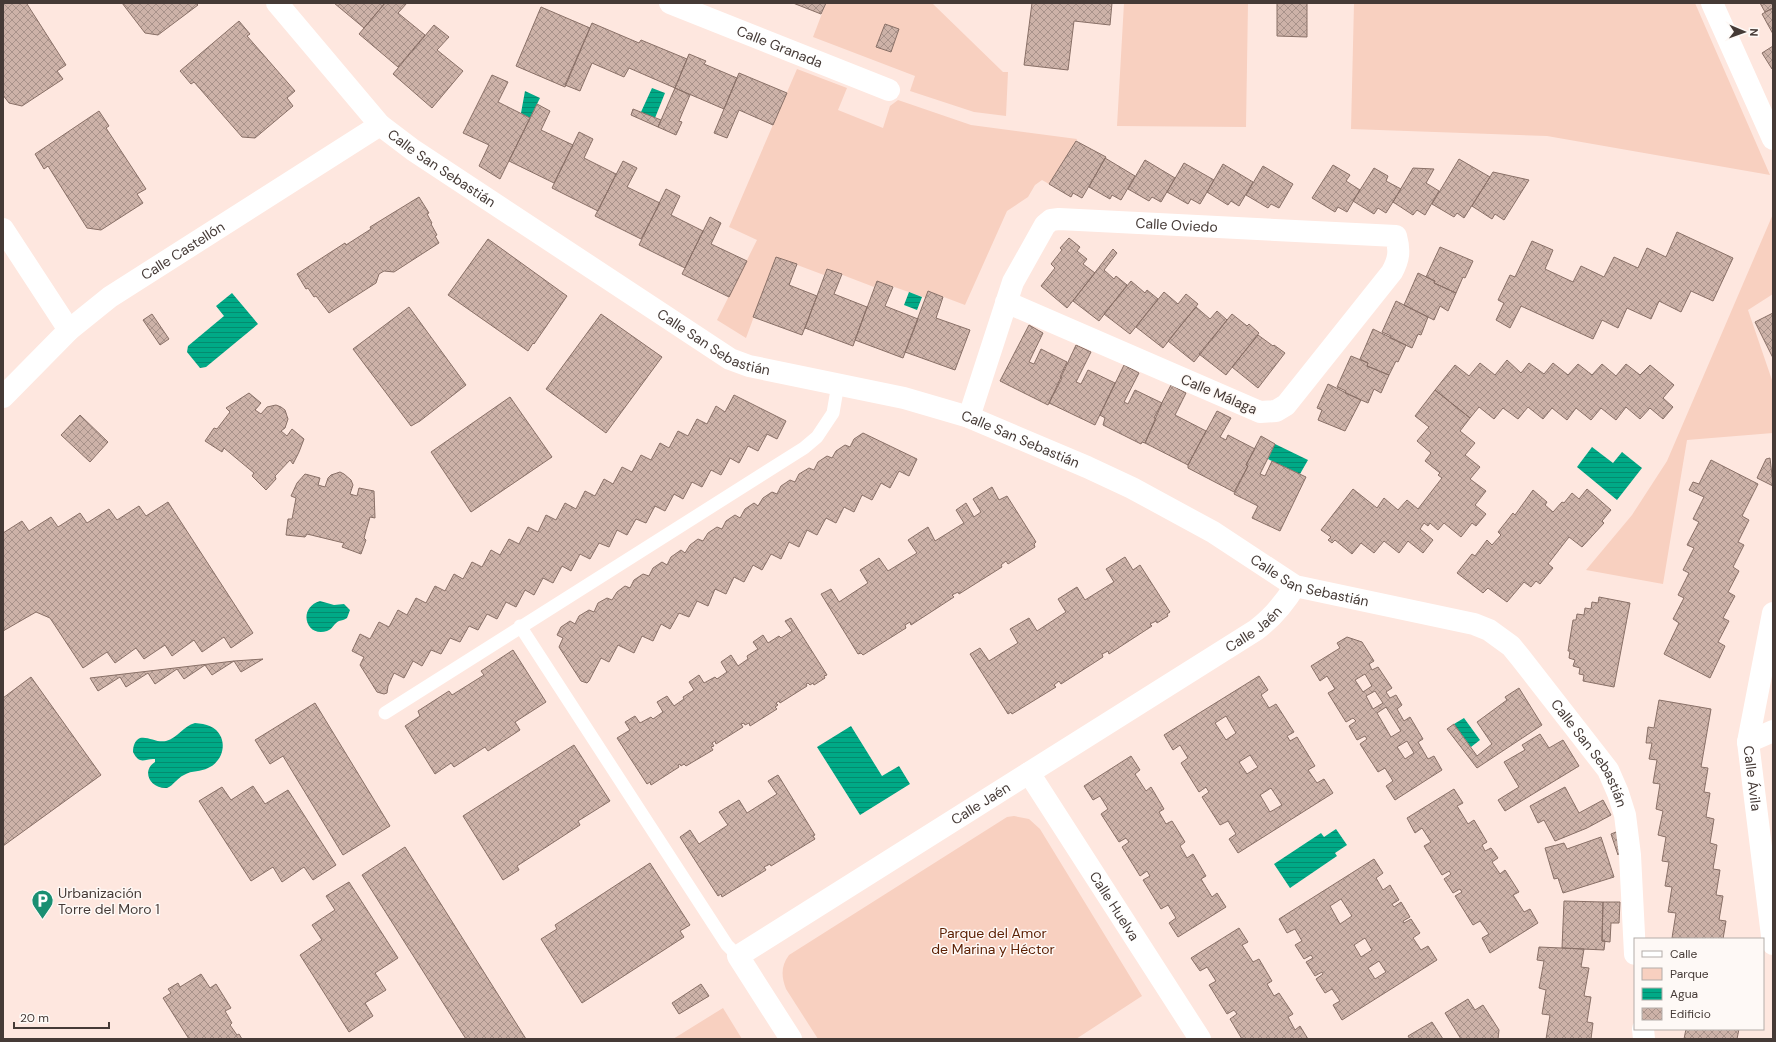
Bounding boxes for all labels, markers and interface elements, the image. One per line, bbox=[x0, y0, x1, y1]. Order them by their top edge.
north arrow bbox=[1724, 12, 1764, 52]
street label: Calle Granada bbox=[734, 21, 825, 72]
text: N bbox=[1747, 28, 1761, 37]
street label: Calle San Sebastián bbox=[384, 125, 499, 211]
street label: Calle Oviedo bbox=[1135, 214, 1218, 236]
street label: Calle Castellón bbox=[138, 217, 228, 284]
street label: Calle San Sebastián bbox=[654, 305, 772, 379]
street label: Calle Málaga bbox=[1178, 370, 1260, 418]
street label: Calle San Sebastián bbox=[959, 406, 1082, 472]
street label: Calle San Sebastián bbox=[1247, 550, 1370, 610]
street label: Calle Jaén bbox=[1222, 602, 1286, 656]
street label: Calle San Sebastián bbox=[1547, 696, 1631, 809]
street label: Calle Ávila bbox=[1740, 745, 1765, 812]
street label: Calle Jaén bbox=[948, 778, 1013, 829]
street label: Calle Huelva bbox=[1086, 868, 1143, 944]
place label: Urbanización Torre del Moro 1 bbox=[58, 884, 160, 918]
parking icon: Urbanización Torre del Moro 1 bbox=[30, 888, 56, 921]
park label: Parque del Amor de Marina y Héctor bbox=[931, 924, 1055, 958]
legend bbox=[1634, 938, 1764, 1030]
text: Calle bbox=[1670, 946, 1697, 962]
text: Parque bbox=[1670, 966, 1709, 982]
text: Agua bbox=[1670, 986, 1698, 1002]
scale bar bbox=[14, 1004, 109, 1030]
text: Edificio bbox=[1670, 1006, 1711, 1022]
text: 20 m bbox=[20, 1010, 49, 1026]

